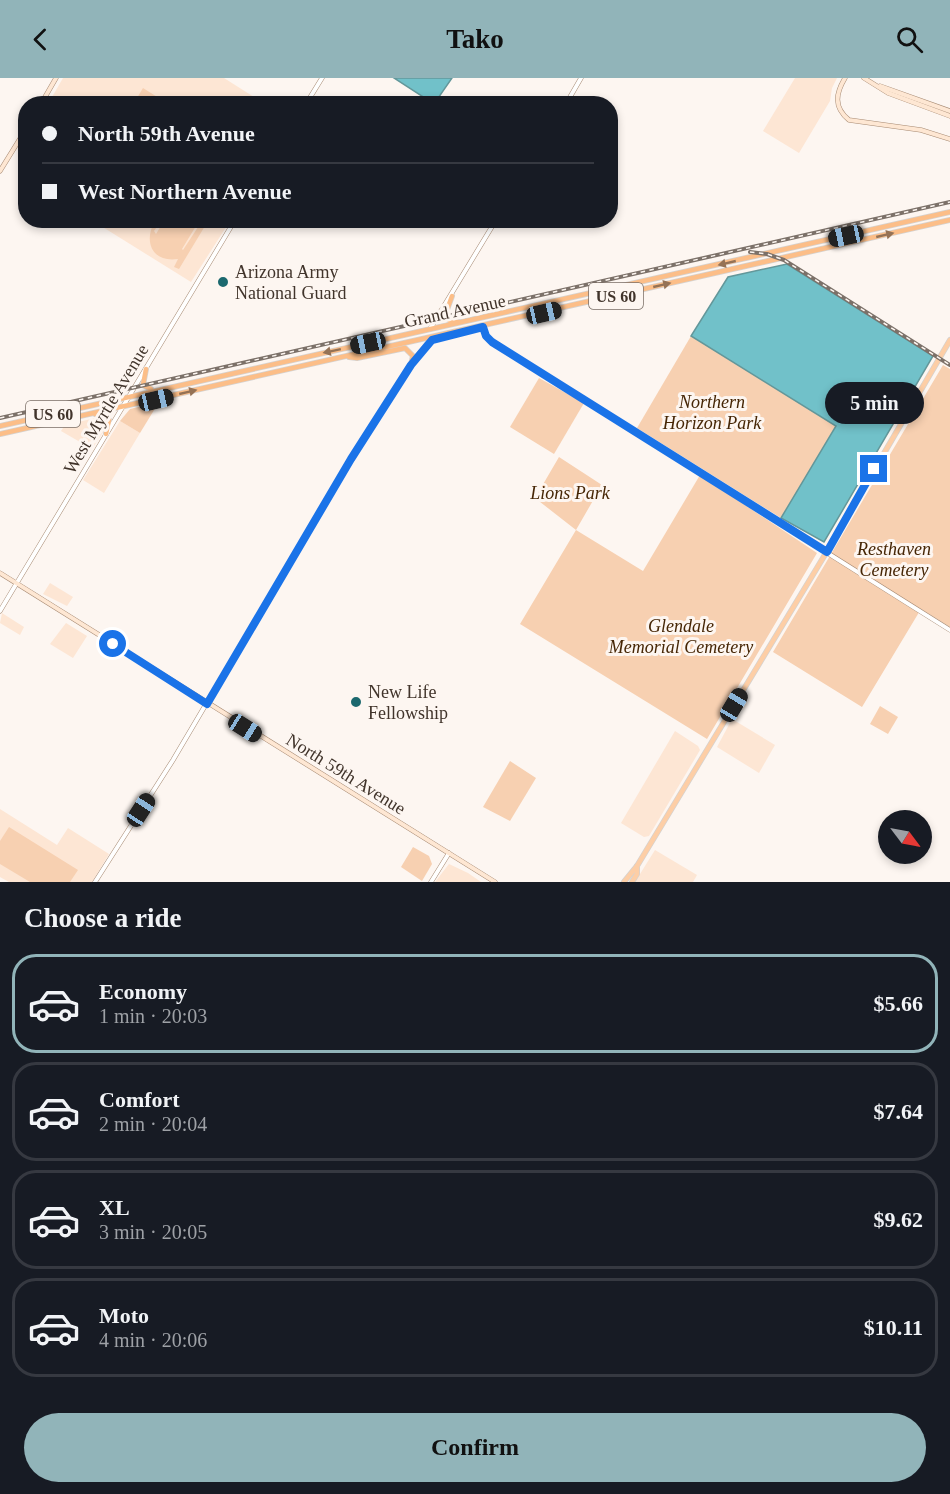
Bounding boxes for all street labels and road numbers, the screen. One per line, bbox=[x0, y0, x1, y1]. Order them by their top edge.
road number: US 60 bbox=[589, 283, 643, 309]
street label: Grand Avenue bbox=[402, 290, 508, 332]
street label: West Myrtle Avenue bbox=[60, 341, 152, 477]
road number: US 60 bbox=[26, 401, 80, 427]
street label: North 59th Avenue bbox=[283, 729, 409, 819]

